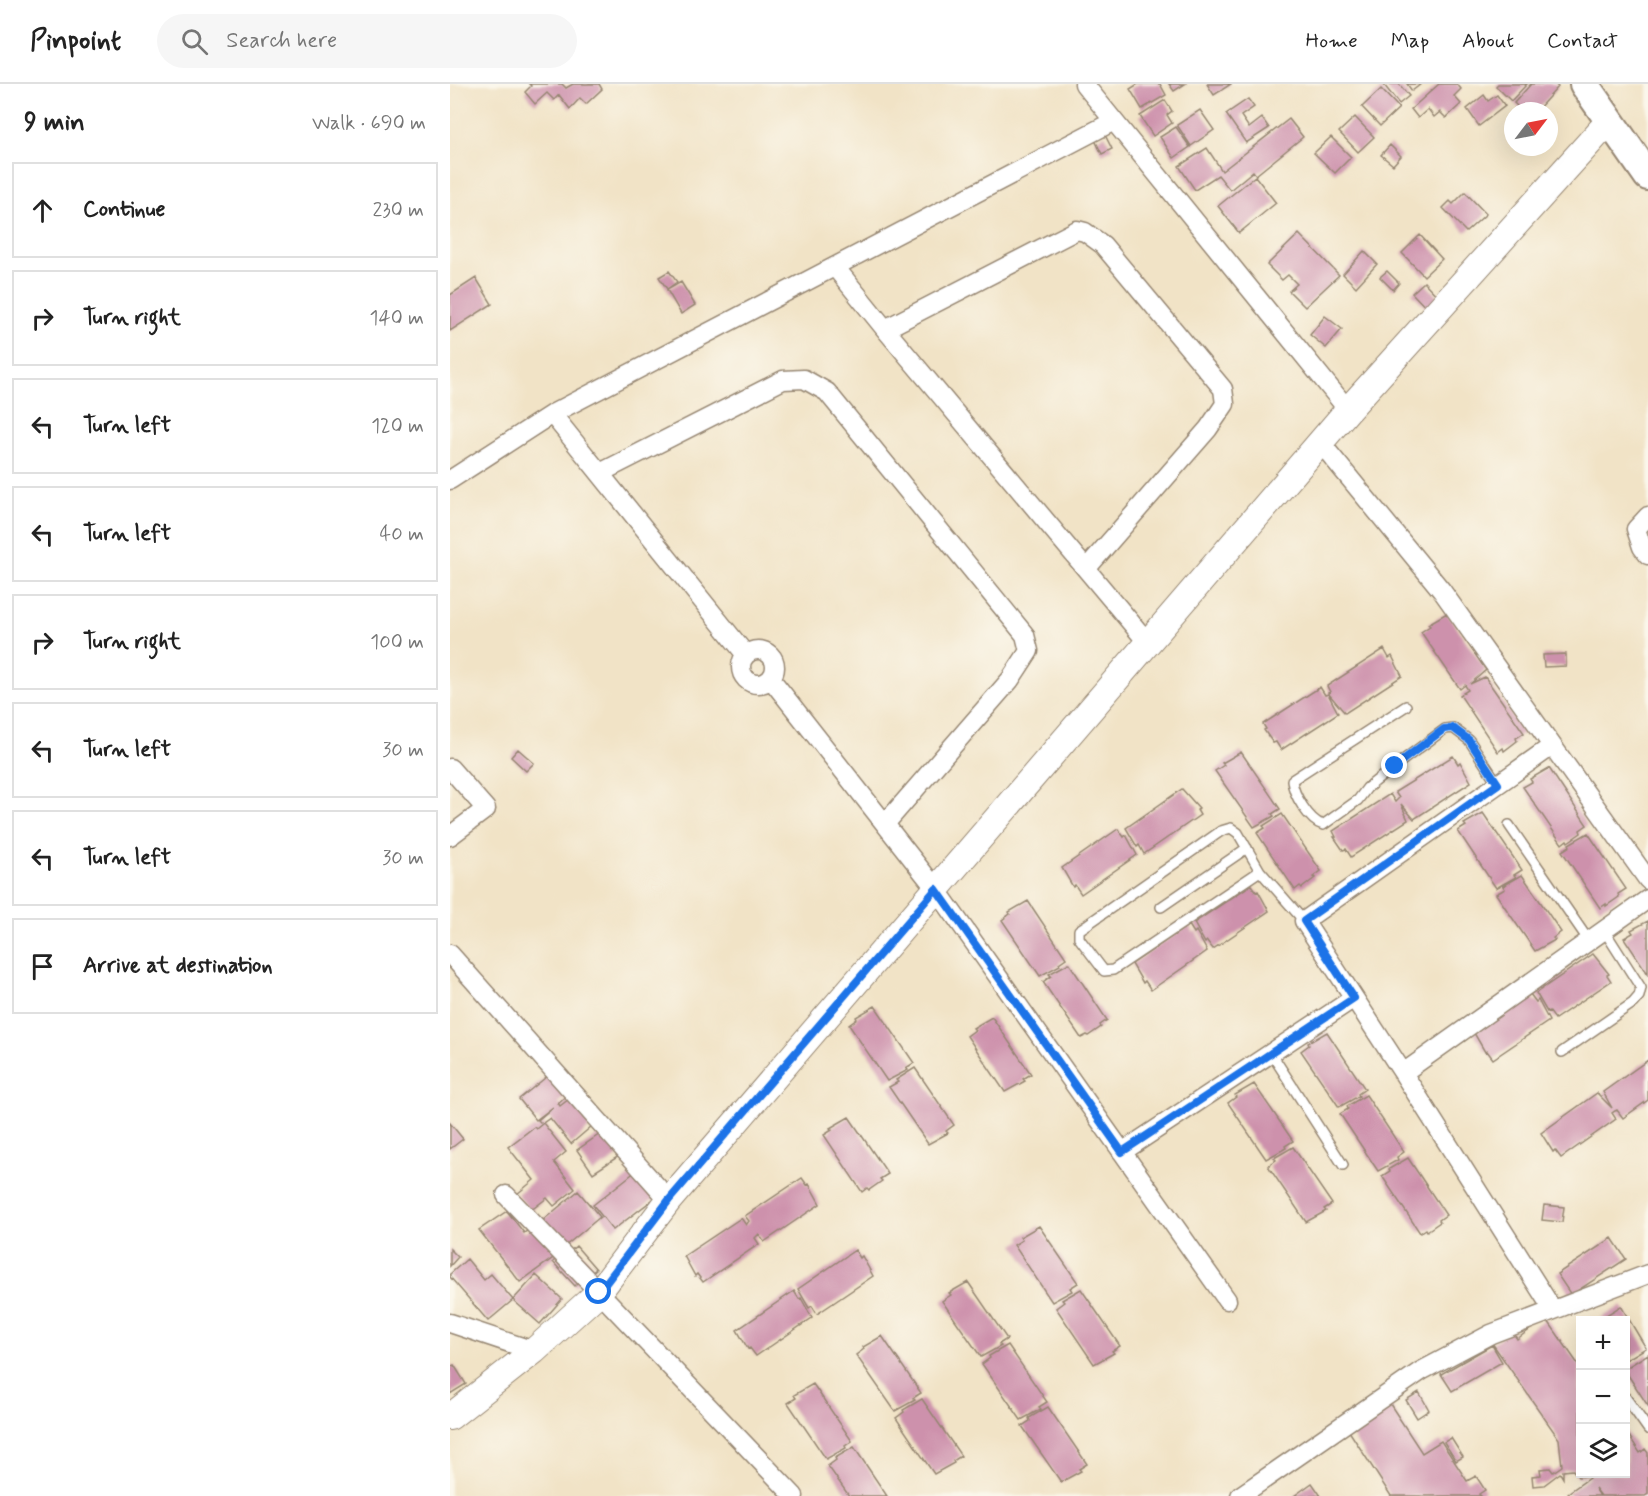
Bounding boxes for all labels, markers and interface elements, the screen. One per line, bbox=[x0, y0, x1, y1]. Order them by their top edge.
search box bbox=[157, 14, 577, 68]
text: Pinpoint bbox=[30, 23, 121, 60]
icon: search bbox=[178, 25, 211, 58]
text: Search here bbox=[226, 27, 337, 55]
text: Home bbox=[1306, 27, 1358, 55]
text: Map bbox=[1391, 27, 1429, 55]
text: About bbox=[1462, 27, 1514, 55]
text: Contact bbox=[1547, 27, 1618, 55]
north arrow bbox=[1504, 102, 1558, 156]
text: 9 min bbox=[24, 106, 85, 140]
text: Walk · 690 m bbox=[312, 110, 426, 137]
icon: ahead bbox=[26, 194, 59, 227]
text: Continue bbox=[83, 196, 165, 224]
text: 230 m bbox=[372, 197, 424, 224]
icon: right bbox=[26, 302, 59, 335]
text: Turn right bbox=[83, 304, 181, 332]
text: 140 m bbox=[370, 305, 424, 332]
icon: left bbox=[26, 410, 59, 443]
text: Turn left bbox=[83, 412, 171, 440]
text: 120 m bbox=[371, 413, 424, 440]
icon: left bbox=[26, 518, 59, 551]
text: Turn left bbox=[83, 520, 171, 548]
text: 40 m bbox=[380, 521, 424, 548]
icon: right bbox=[26, 626, 59, 659]
text: Turn right bbox=[83, 628, 181, 656]
text: 100 m bbox=[370, 629, 424, 656]
icon: left bbox=[26, 734, 59, 767]
text: Turn left bbox=[83, 736, 171, 764]
text: 30 m bbox=[382, 737, 424, 764]
route end bbox=[1381, 752, 1407, 778]
icon: left bbox=[26, 842, 59, 875]
text: Turn left bbox=[83, 844, 171, 872]
text: 30 m bbox=[382, 845, 424, 872]
icon: arrive bbox=[26, 950, 59, 983]
text: Arrive at destination bbox=[83, 952, 273, 980]
route start bbox=[585, 1278, 611, 1304]
map controls bbox=[1576, 1316, 1630, 1478]
button: + bbox=[1576, 1316, 1630, 1370]
button: − bbox=[1576, 1370, 1630, 1424]
button: layers bbox=[1576, 1424, 1630, 1478]

